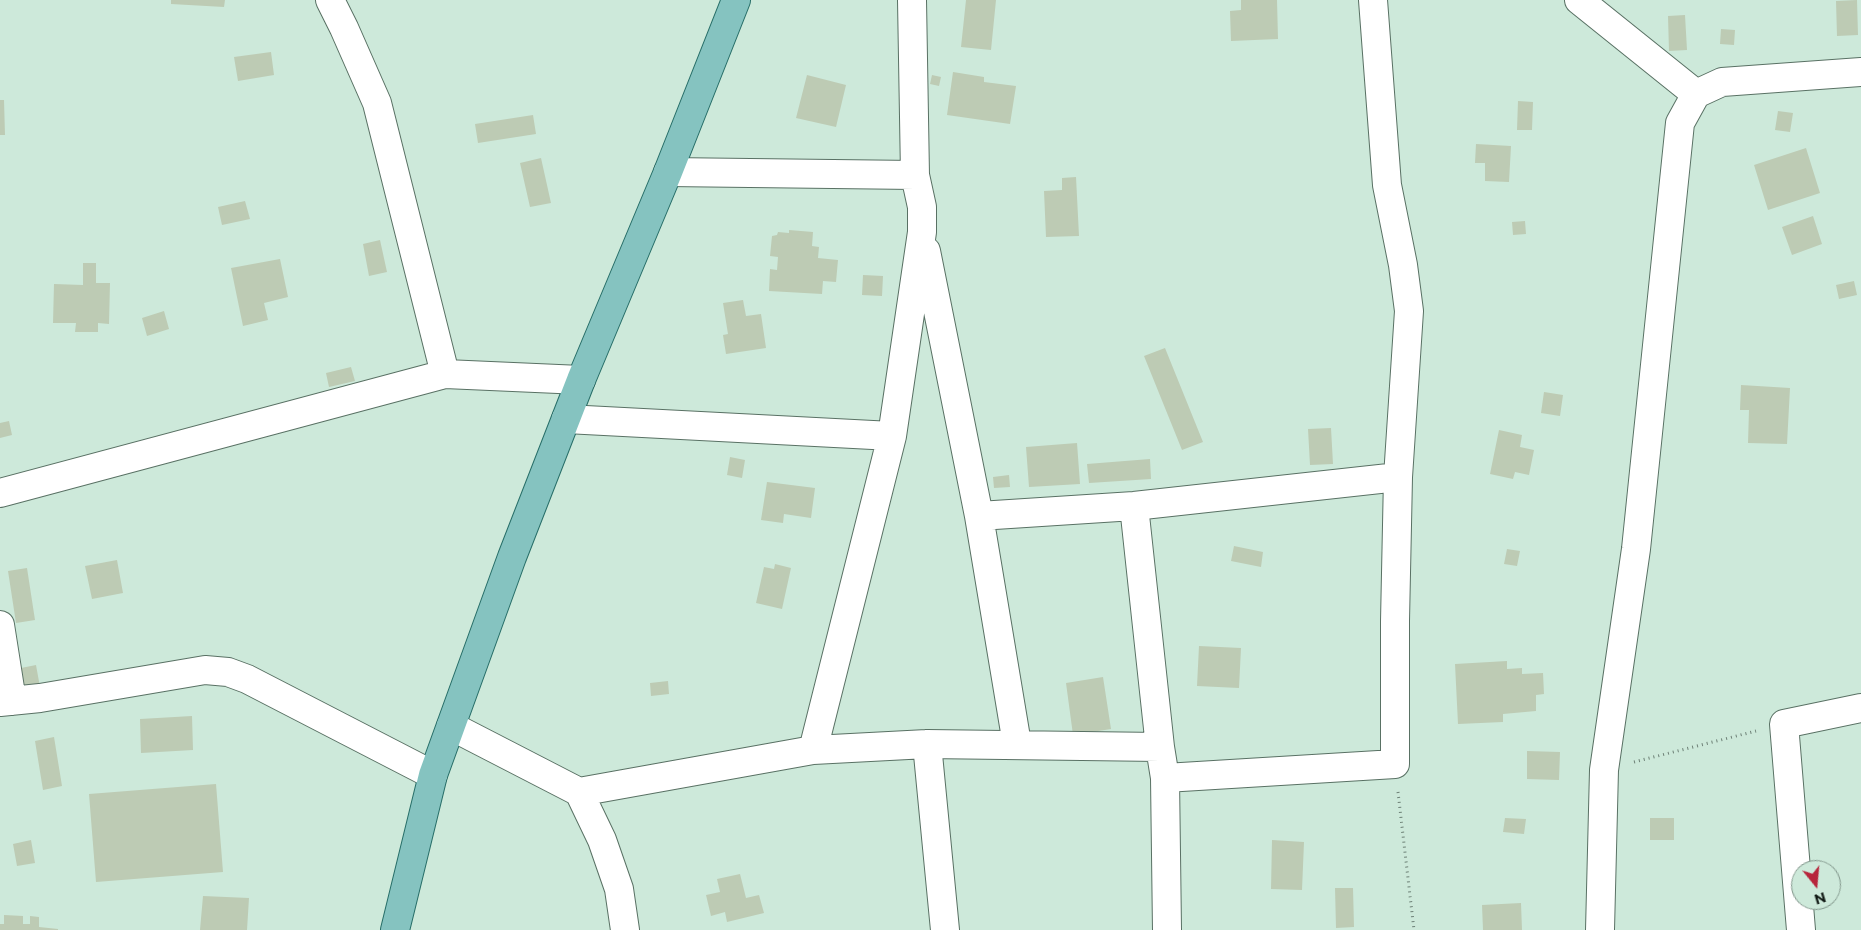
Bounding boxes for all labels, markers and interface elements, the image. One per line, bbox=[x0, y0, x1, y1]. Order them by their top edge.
north arrow bbox=[1791, 860, 1841, 910]
text: N bbox=[1812, 888, 1828, 909]

